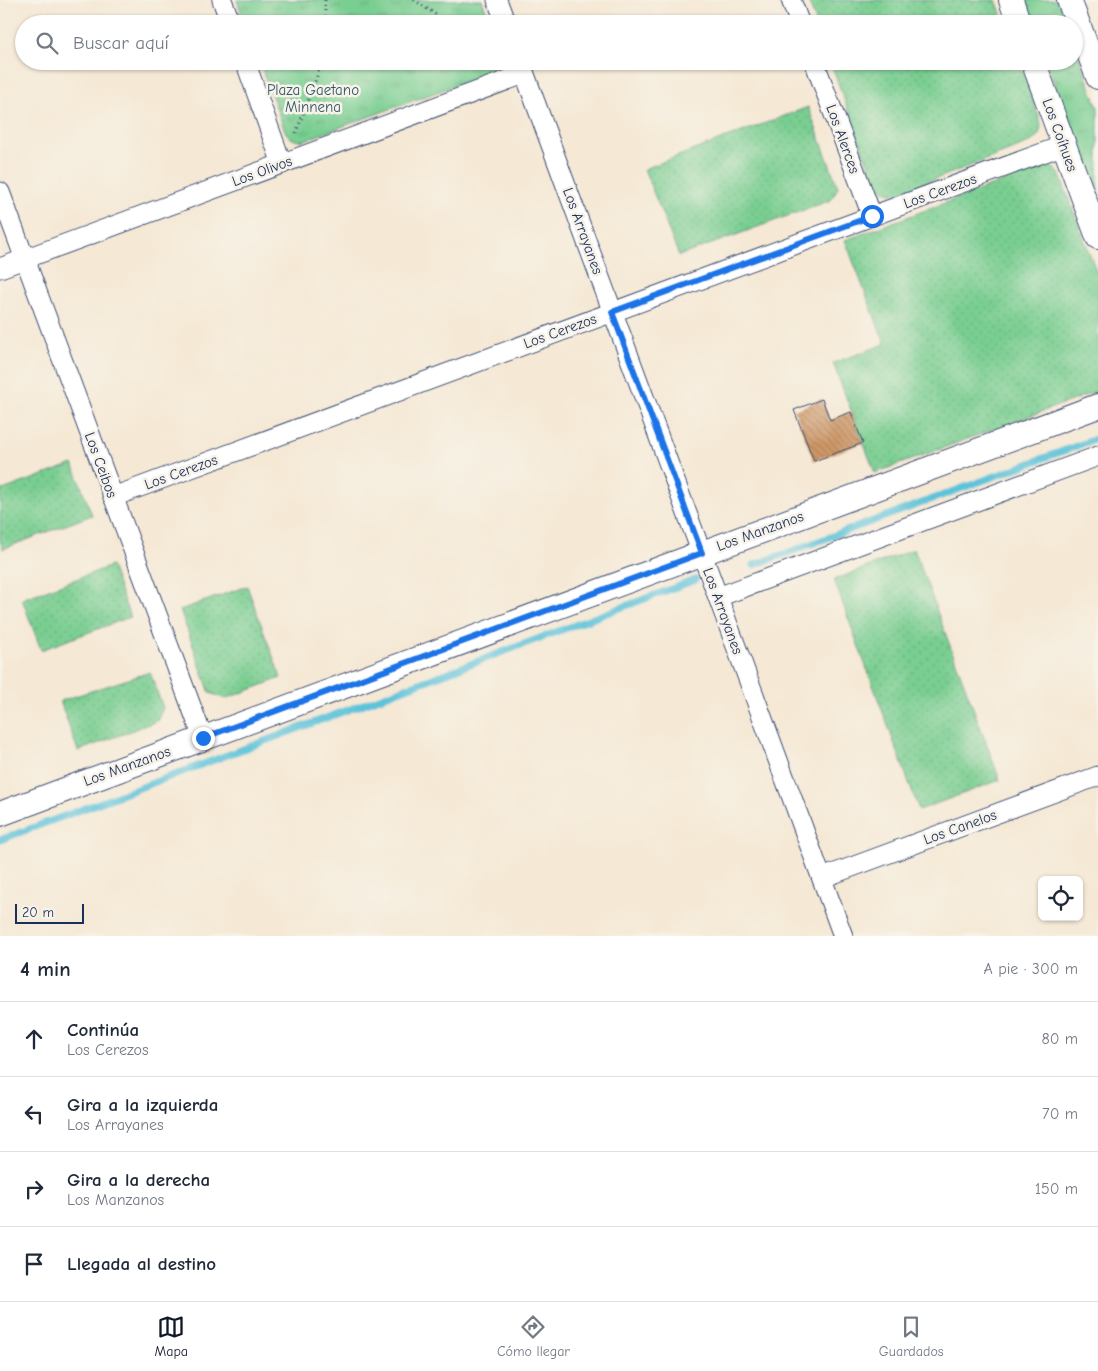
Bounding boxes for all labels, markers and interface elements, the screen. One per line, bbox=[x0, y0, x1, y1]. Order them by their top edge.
search box bbox=[15, 15, 1083, 70]
icon: search bbox=[33, 29, 61, 57]
text: Buscar aquí bbox=[73, 32, 169, 54]
park label: Plaza Gaetano Minnena bbox=[267, 81, 359, 116]
street label: Los Coíhues bbox=[1038, 96, 1082, 174]
street label: Los Alerces bbox=[822, 102, 864, 176]
street label: Los Olivos bbox=[229, 152, 295, 190]
street label: Los Cerezos bbox=[901, 169, 979, 213]
street label: Los Arrayanes bbox=[559, 185, 607, 277]
route start bbox=[861, 205, 884, 228]
street label: Los Cerezos bbox=[521, 309, 599, 353]
street label: Los Ceibos bbox=[81, 430, 121, 500]
street label: Los Cerezos bbox=[142, 450, 220, 494]
street label: Los Manzanos bbox=[714, 507, 806, 555]
street label: Los Arrayanes bbox=[699, 565, 747, 657]
route end bbox=[192, 727, 215, 750]
street label: Los Manzanos bbox=[81, 742, 173, 790]
street label: Los Canelos bbox=[921, 805, 999, 849]
map controls bbox=[1038, 876, 1083, 921]
button: locate bbox=[1038, 876, 1083, 921]
scale bar bbox=[15, 901, 84, 924]
text: 20 m bbox=[22, 904, 54, 921]
text: 4 min bbox=[20, 957, 71, 981]
text: A pie · 300 m bbox=[984, 960, 1078, 978]
text: Continúa bbox=[67, 1019, 139, 1041]
icon: ahead bbox=[20, 1025, 48, 1053]
text: 80 m bbox=[1041, 1030, 1078, 1048]
text: Los Cerezos bbox=[67, 1041, 149, 1059]
text: Gira a la izquierda bbox=[67, 1094, 218, 1116]
icon: left bbox=[20, 1100, 48, 1128]
text: 70 m bbox=[1042, 1105, 1078, 1123]
text: Los Arrayanes bbox=[67, 1116, 164, 1134]
text: Gira a la derecha bbox=[67, 1169, 210, 1191]
icon: right bbox=[20, 1175, 48, 1203]
text: 150 m bbox=[1035, 1180, 1078, 1198]
text: Los Manzanos bbox=[67, 1191, 164, 1209]
icon: arrive bbox=[20, 1250, 48, 1278]
text: Llegada al destino bbox=[67, 1253, 216, 1275]
tab: Mapa bbox=[154, 1313, 188, 1360]
tab: Cómo llegar bbox=[497, 1313, 570, 1360]
tab: Guardados bbox=[879, 1313, 944, 1360]

